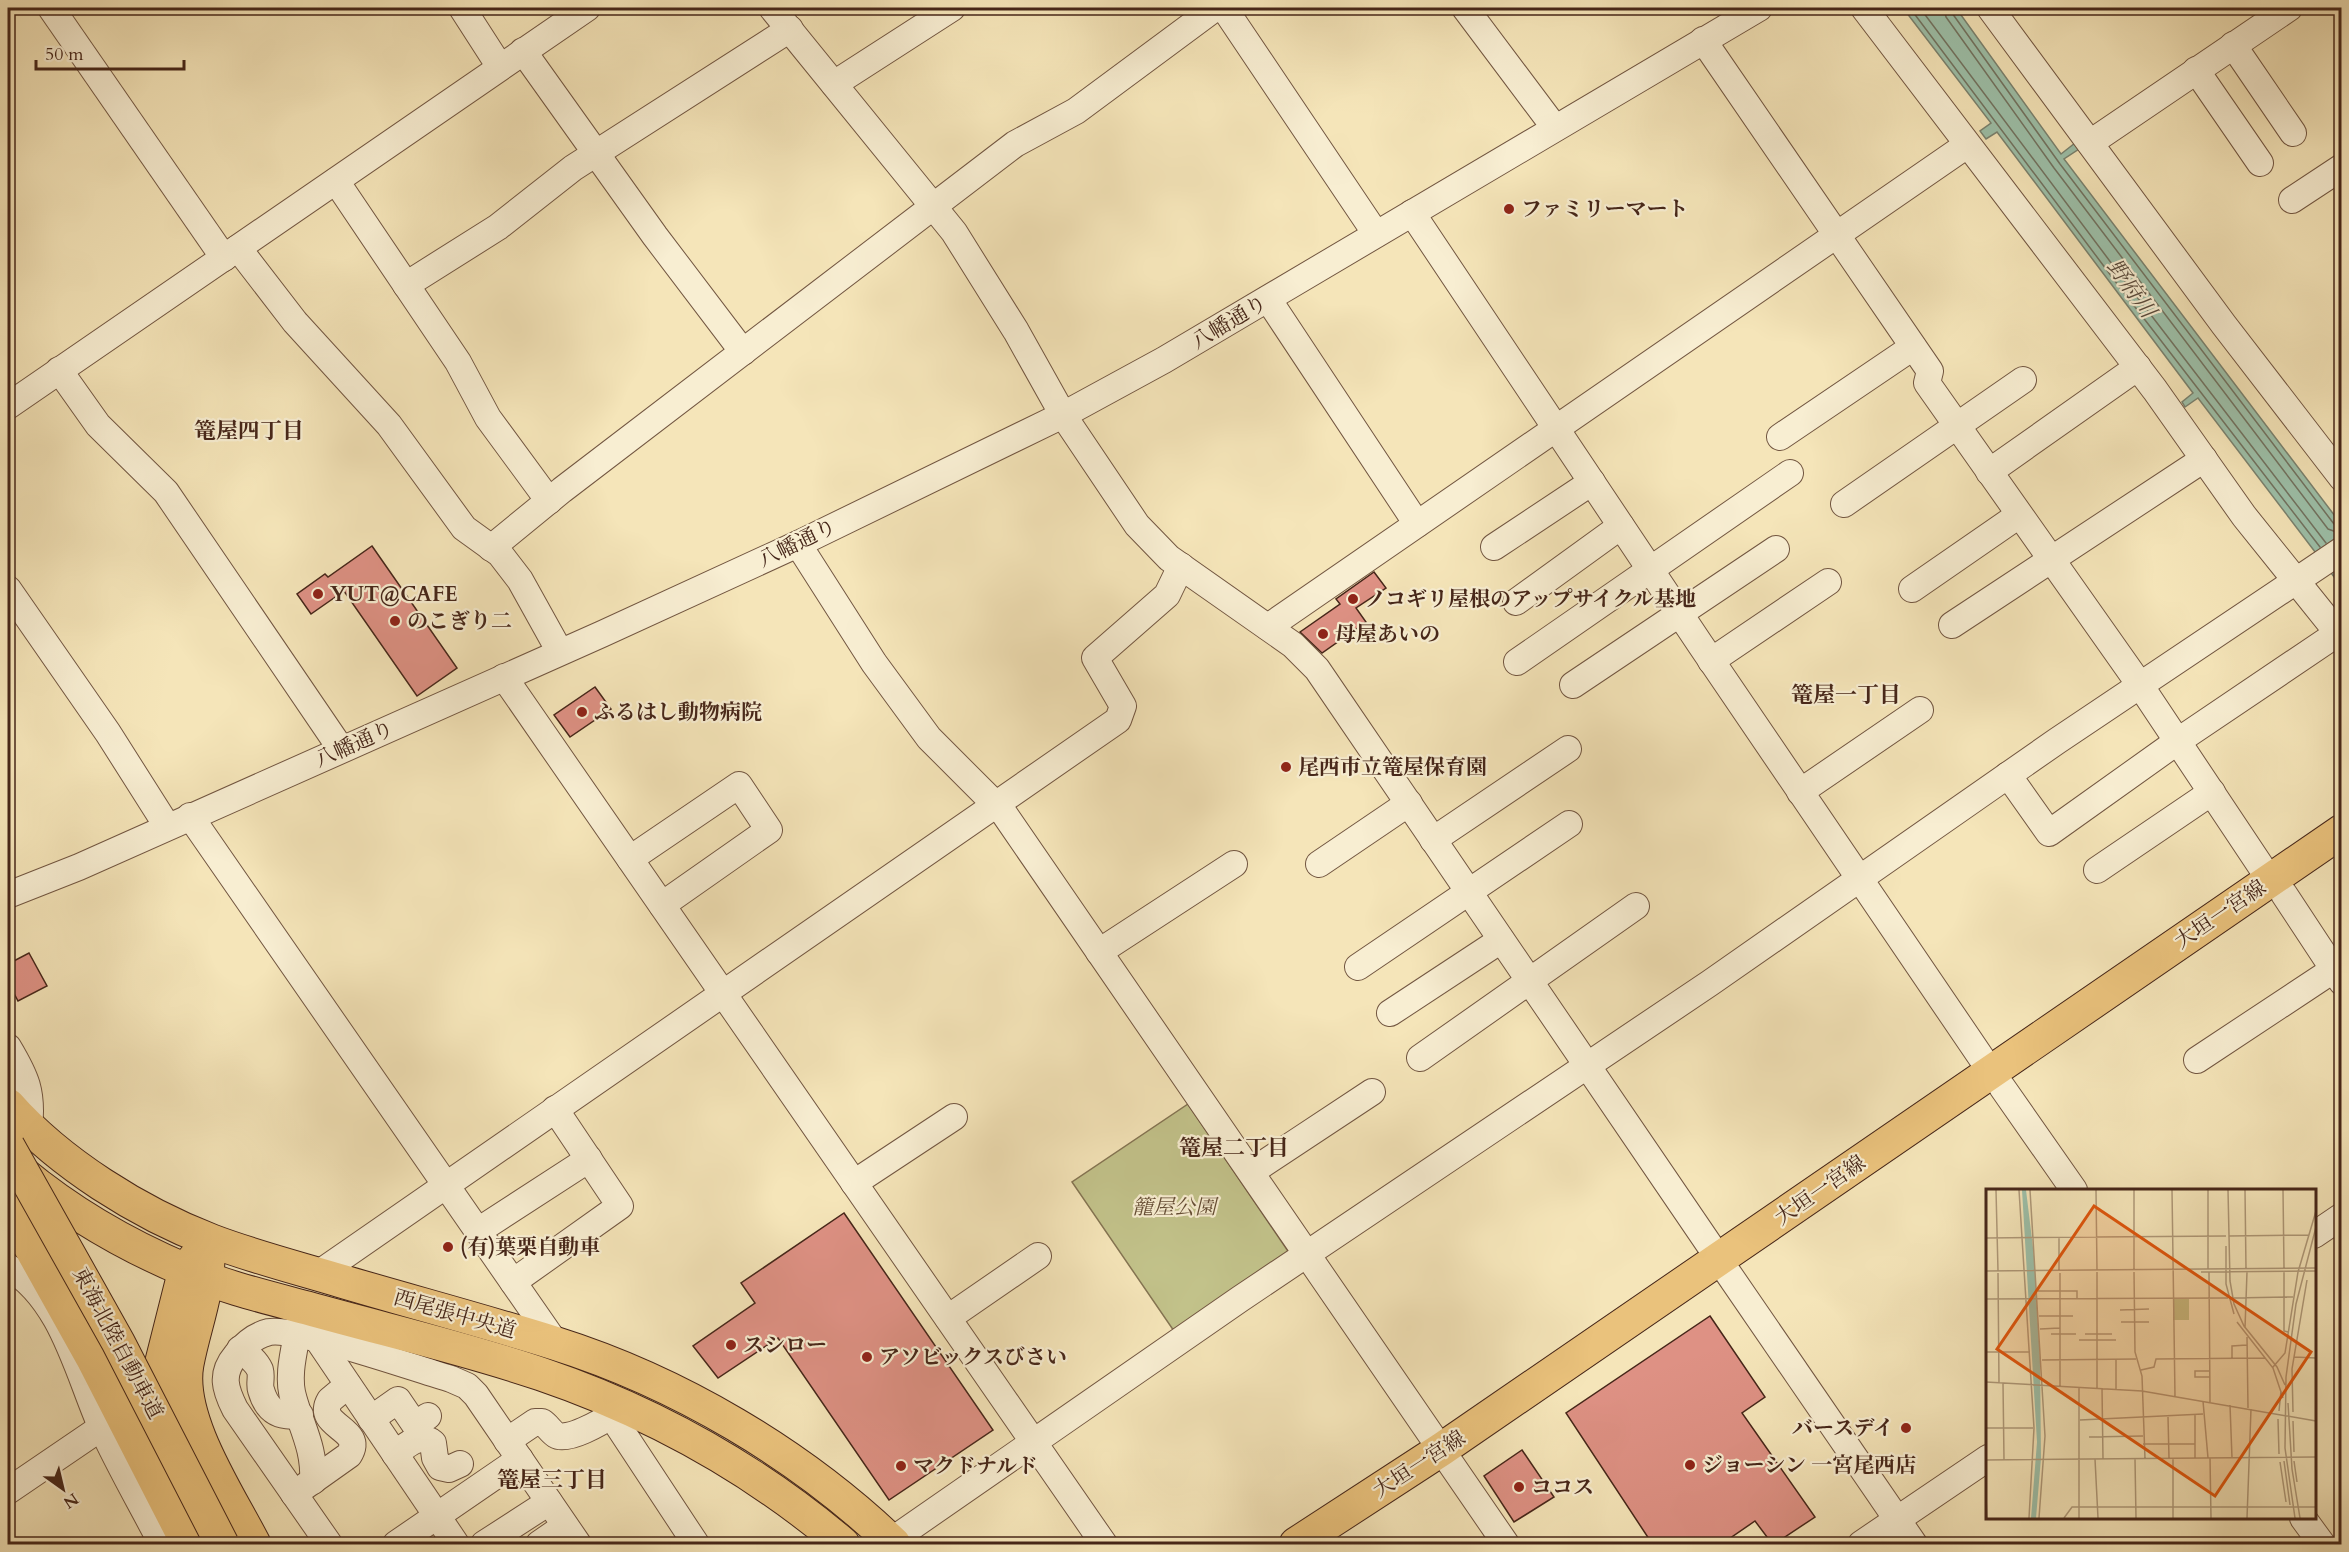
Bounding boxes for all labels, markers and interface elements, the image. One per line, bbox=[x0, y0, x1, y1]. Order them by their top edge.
scale bar bbox=[36, 33, 184, 71]
text: 50 m bbox=[45, 42, 84, 67]
place label: ファミリーマート bbox=[1521, 195, 1689, 224]
marker: ファミリーマート bbox=[1502, 202, 1516, 216]
water label: 野府川 bbox=[2100, 253, 2164, 326]
street label: 八幡通り bbox=[1186, 288, 1273, 356]
district label: 篭屋四丁目 bbox=[194, 416, 304, 446]
street label: 八幡通り bbox=[753, 512, 841, 575]
place label: YUT@CAFE bbox=[330, 580, 458, 609]
place label: ノコギリ屋根のアップサイクル基地 bbox=[1365, 585, 1696, 614]
marker: YUT@CAFE bbox=[311, 587, 325, 601]
marker: ノコギリ屋根のアップサイクル基地 bbox=[1346, 592, 1360, 606]
place label: のこぎり二 bbox=[407, 607, 512, 636]
marker: のこぎり二 bbox=[388, 614, 402, 628]
place label: 母屋あいの bbox=[1335, 620, 1440, 649]
marker: 母屋あいの bbox=[1316, 627, 1330, 641]
district label: 篭屋一丁目 bbox=[1791, 680, 1901, 710]
place label: ふるはし動物病院 bbox=[594, 698, 762, 727]
marker: ふるはし動物病院 bbox=[575, 705, 589, 719]
street label: 八幡通り bbox=[310, 714, 398, 775]
place label: 尾西市立篭屋保育園 bbox=[1298, 753, 1487, 782]
marker: 尾西市立篭屋保育園 bbox=[1279, 760, 1293, 774]
street label: 大垣一宮線 bbox=[2169, 873, 2272, 956]
district label: 篭屋二丁目 bbox=[1179, 1133, 1289, 1163]
street label: 大垣一宮線 bbox=[1769, 1148, 1872, 1232]
inset map bbox=[1986, 1189, 2316, 1519]
park label: 籠屋公園 bbox=[1132, 1193, 1219, 1222]
place label: (有)葉栗自動車 bbox=[460, 1233, 600, 1262]
marker: (有)葉栗自動車 bbox=[441, 1240, 455, 1254]
street label: 東海北陸自動車道 bbox=[65, 1262, 170, 1424]
street label: 西尾張中央道 bbox=[390, 1283, 519, 1346]
place label: スシロー bbox=[743, 1331, 827, 1360]
marker: スシロー bbox=[724, 1338, 738, 1352]
place label: アソビックスびさい bbox=[879, 1343, 1067, 1372]
marker: アソビックスびさい bbox=[860, 1350, 874, 1364]
place label: バースデイ bbox=[1792, 1414, 1894, 1443]
marker: バースデイ bbox=[1899, 1421, 1913, 1435]
street label: 大垣一宮線 bbox=[1367, 1424, 1471, 1505]
place label: ジョーシン 一宮尾西店 bbox=[1702, 1451, 1916, 1480]
place label: マクドナルド bbox=[913, 1452, 1038, 1481]
marker: ジョーシン 一宮尾西店 bbox=[1683, 1458, 1697, 1472]
north arrow bbox=[33, 1459, 93, 1519]
marker: マクドナルド bbox=[894, 1459, 908, 1473]
district label: 篭屋三丁目 bbox=[497, 1465, 607, 1495]
place label: ココス bbox=[1531, 1473, 1594, 1502]
marker: ココス bbox=[1512, 1480, 1526, 1494]
text: N bbox=[59, 1488, 83, 1514]

